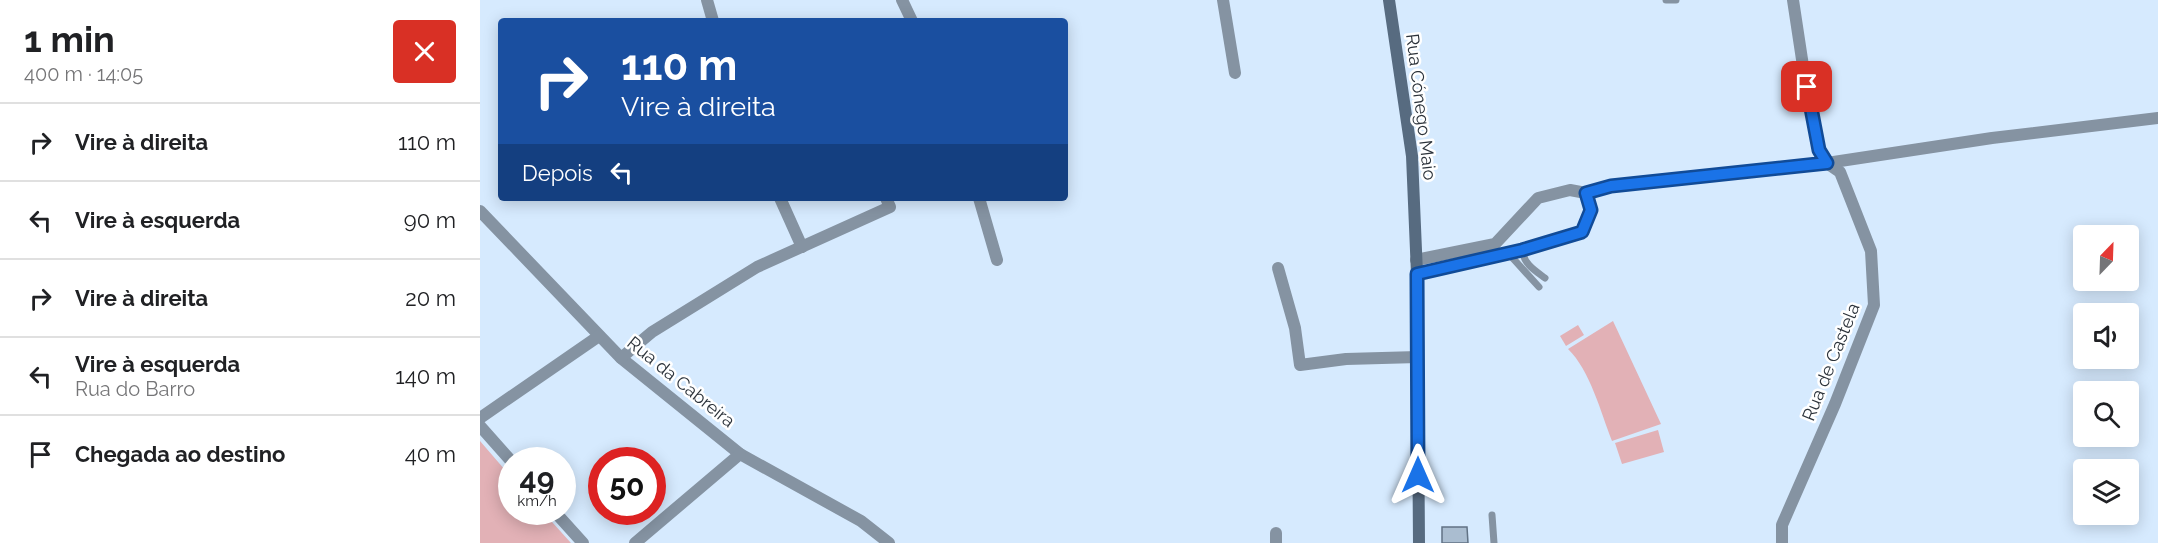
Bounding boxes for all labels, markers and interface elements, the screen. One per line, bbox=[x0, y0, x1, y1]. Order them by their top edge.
text: 1 min bbox=[24, 18, 115, 60]
button: close bbox=[393, 20, 456, 83]
street label: Rua Cónego Maio bbox=[1402, 33, 1441, 182]
text: 110 m bbox=[621, 41, 737, 90]
icon: right bbox=[522, 42, 600, 120]
pin bbox=[1781, 61, 1832, 112]
text: 400 m · 14:05 bbox=[24, 62, 143, 86]
icon: arrive bbox=[1790, 70, 1823, 103]
text: Vire à direita bbox=[621, 91, 776, 122]
icon: right bbox=[24, 126, 57, 159]
text: Vire à direita bbox=[75, 129, 208, 155]
text: 110 m bbox=[398, 129, 456, 155]
icon: left bbox=[605, 156, 638, 189]
text: Depois bbox=[522, 160, 593, 186]
icon: left bbox=[24, 204, 57, 237]
text: Vire à esquerda bbox=[75, 207, 240, 233]
text: 90 m bbox=[404, 207, 456, 233]
north arrow bbox=[2073, 225, 2139, 291]
map controls bbox=[2073, 225, 2139, 525]
icon: right bbox=[24, 282, 57, 315]
text: Vire à direita bbox=[75, 285, 208, 311]
text: 20 m bbox=[405, 285, 456, 311]
street label: Rua de Castela bbox=[1797, 300, 1864, 424]
button: sound bbox=[2073, 303, 2139, 369]
street label: Rua da Cabreira bbox=[623, 332, 739, 431]
text: Vire à esquerda bbox=[75, 351, 240, 377]
icon: left bbox=[24, 360, 57, 393]
text: 140 m bbox=[395, 363, 456, 389]
text: Rua do Barro bbox=[75, 377, 195, 401]
button: search bbox=[2073, 381, 2139, 447]
icon: arrive bbox=[24, 438, 57, 471]
text: Chegada ao destino bbox=[75, 441, 285, 467]
text: 40 m bbox=[405, 441, 456, 467]
position arrow bbox=[1386, 443, 1450, 507]
speed limit sign: 50 bbox=[588, 447, 666, 525]
button: layers bbox=[2073, 459, 2139, 525]
text: 49 bbox=[520, 461, 554, 496]
text: km/h bbox=[517, 492, 557, 510]

